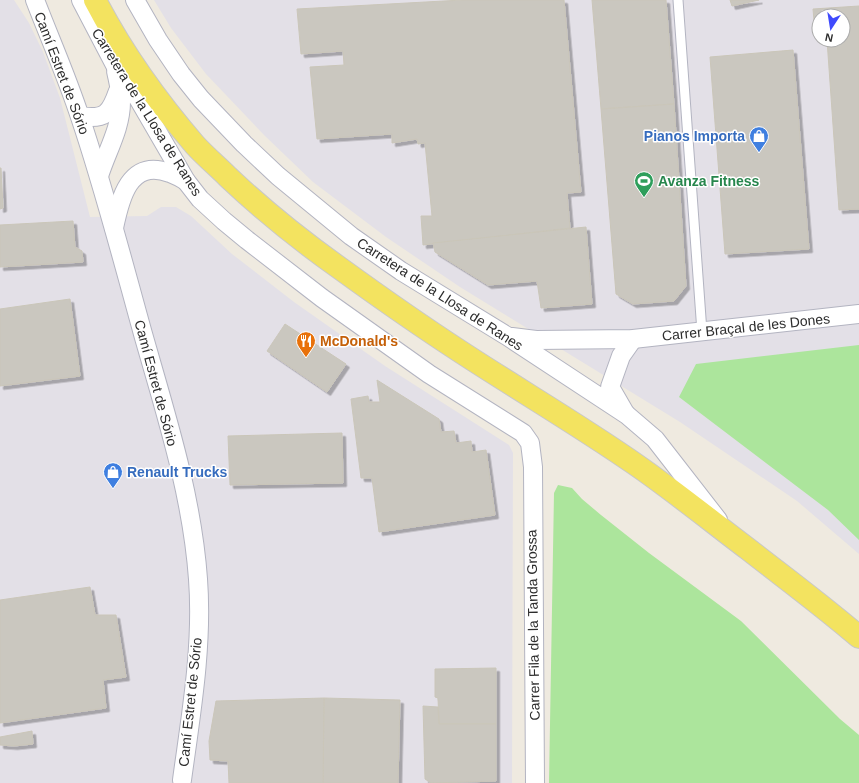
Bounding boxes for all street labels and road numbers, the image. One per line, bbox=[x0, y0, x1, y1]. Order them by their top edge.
street label: Camí Estret de Sório bbox=[31, 9, 93, 137]
street label: Carretera de la Llosa de Ranes bbox=[89, 25, 205, 199]
street label: Carretera de la Llosa de Ranes bbox=[354, 234, 526, 354]
street label: Carrer Braçal de les Dones bbox=[661, 310, 831, 344]
street label: Camí Estret de Sório bbox=[131, 318, 181, 448]
street label: Carrer Fila de la Tanda Grossa bbox=[523, 529, 543, 721]
street label: Camí Estret de Sório bbox=[175, 636, 205, 767]

